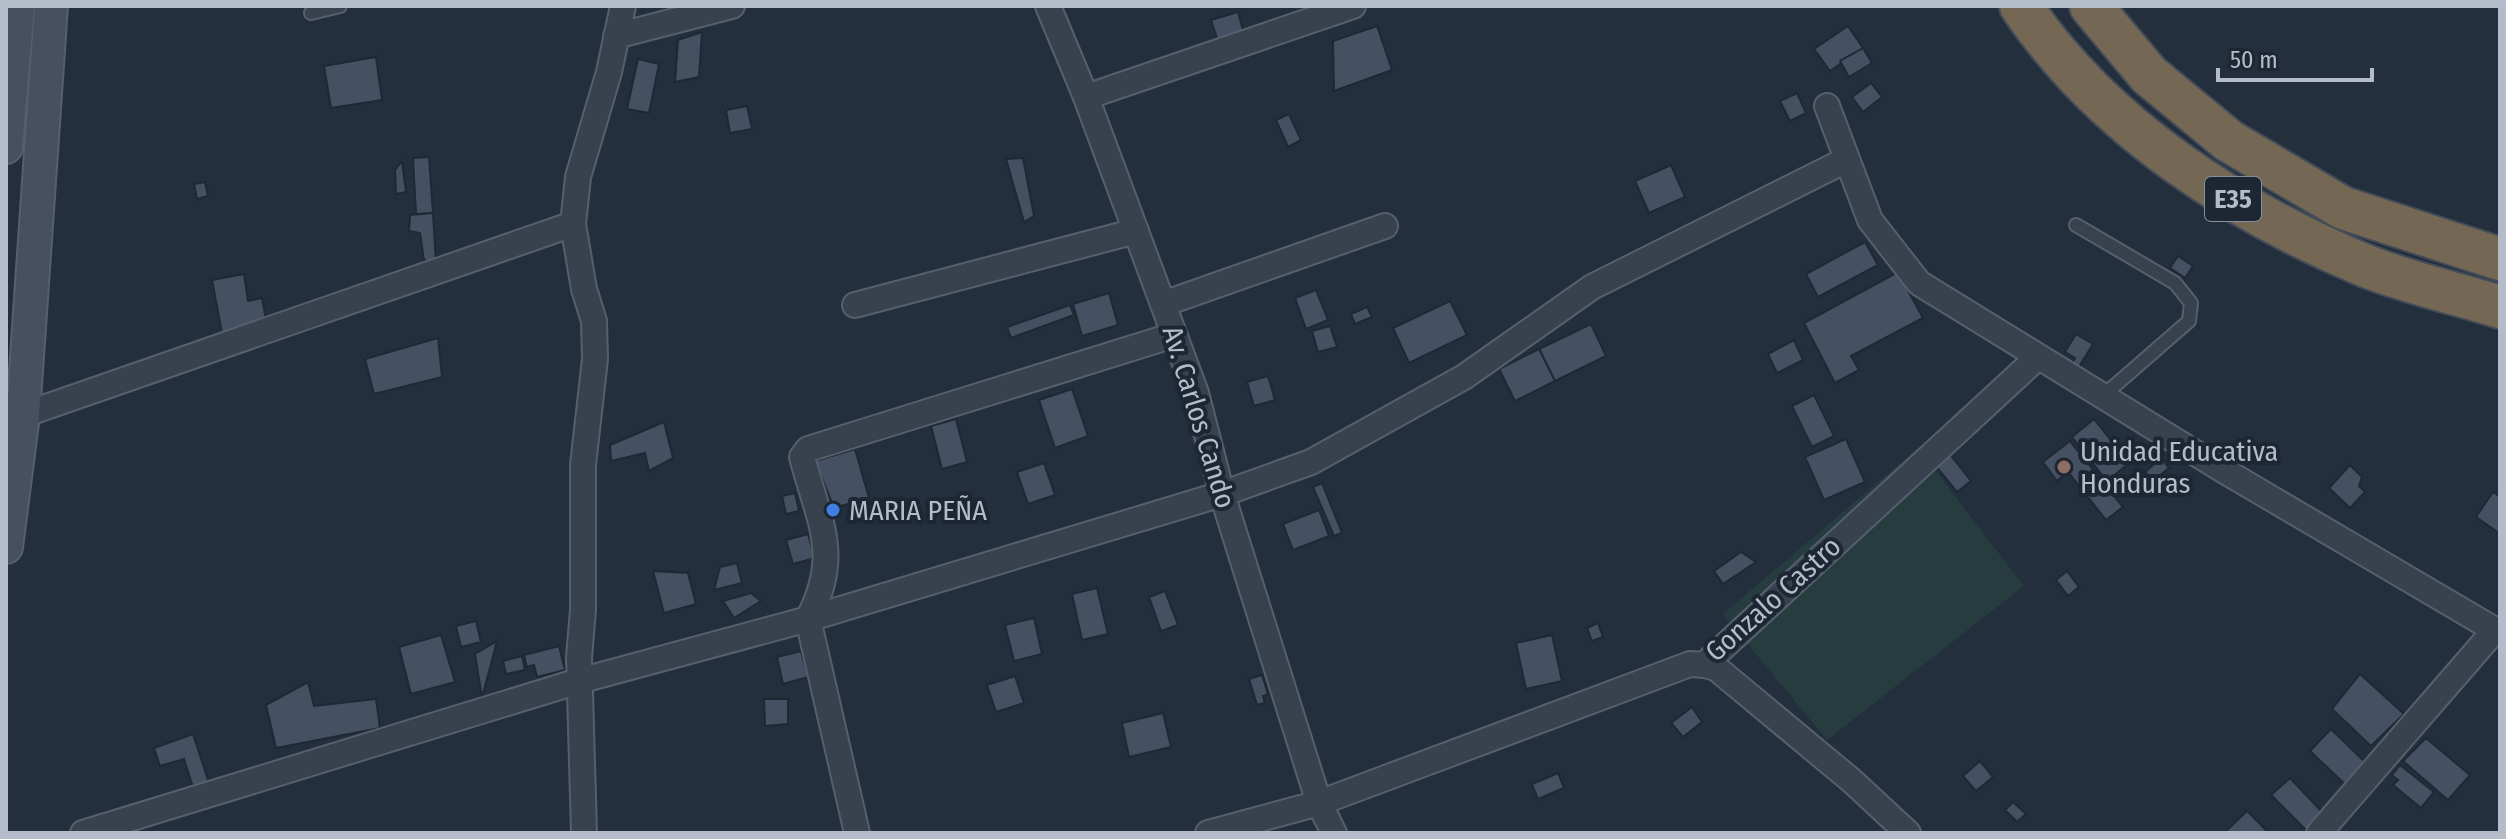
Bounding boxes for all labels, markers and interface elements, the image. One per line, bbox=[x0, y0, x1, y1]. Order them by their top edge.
scale bar bbox=[2218, 32, 2372, 82]
text: 50 m bbox=[2230, 46, 2278, 74]
road number: E35 bbox=[2205, 177, 2261, 221]
street label: Av. Carlos Cando bbox=[1156, 322, 1242, 512]
place label: Unidad Educativa Honduras bbox=[2080, 435, 2278, 500]
marker: Unidad Educativa Honduras bbox=[2055, 458, 2073, 476]
place label: MARIA PEÑA bbox=[849, 494, 987, 527]
marker: MARIA PEÑA bbox=[824, 501, 842, 519]
street label: Gonzalo Castro bbox=[1699, 530, 1847, 668]

